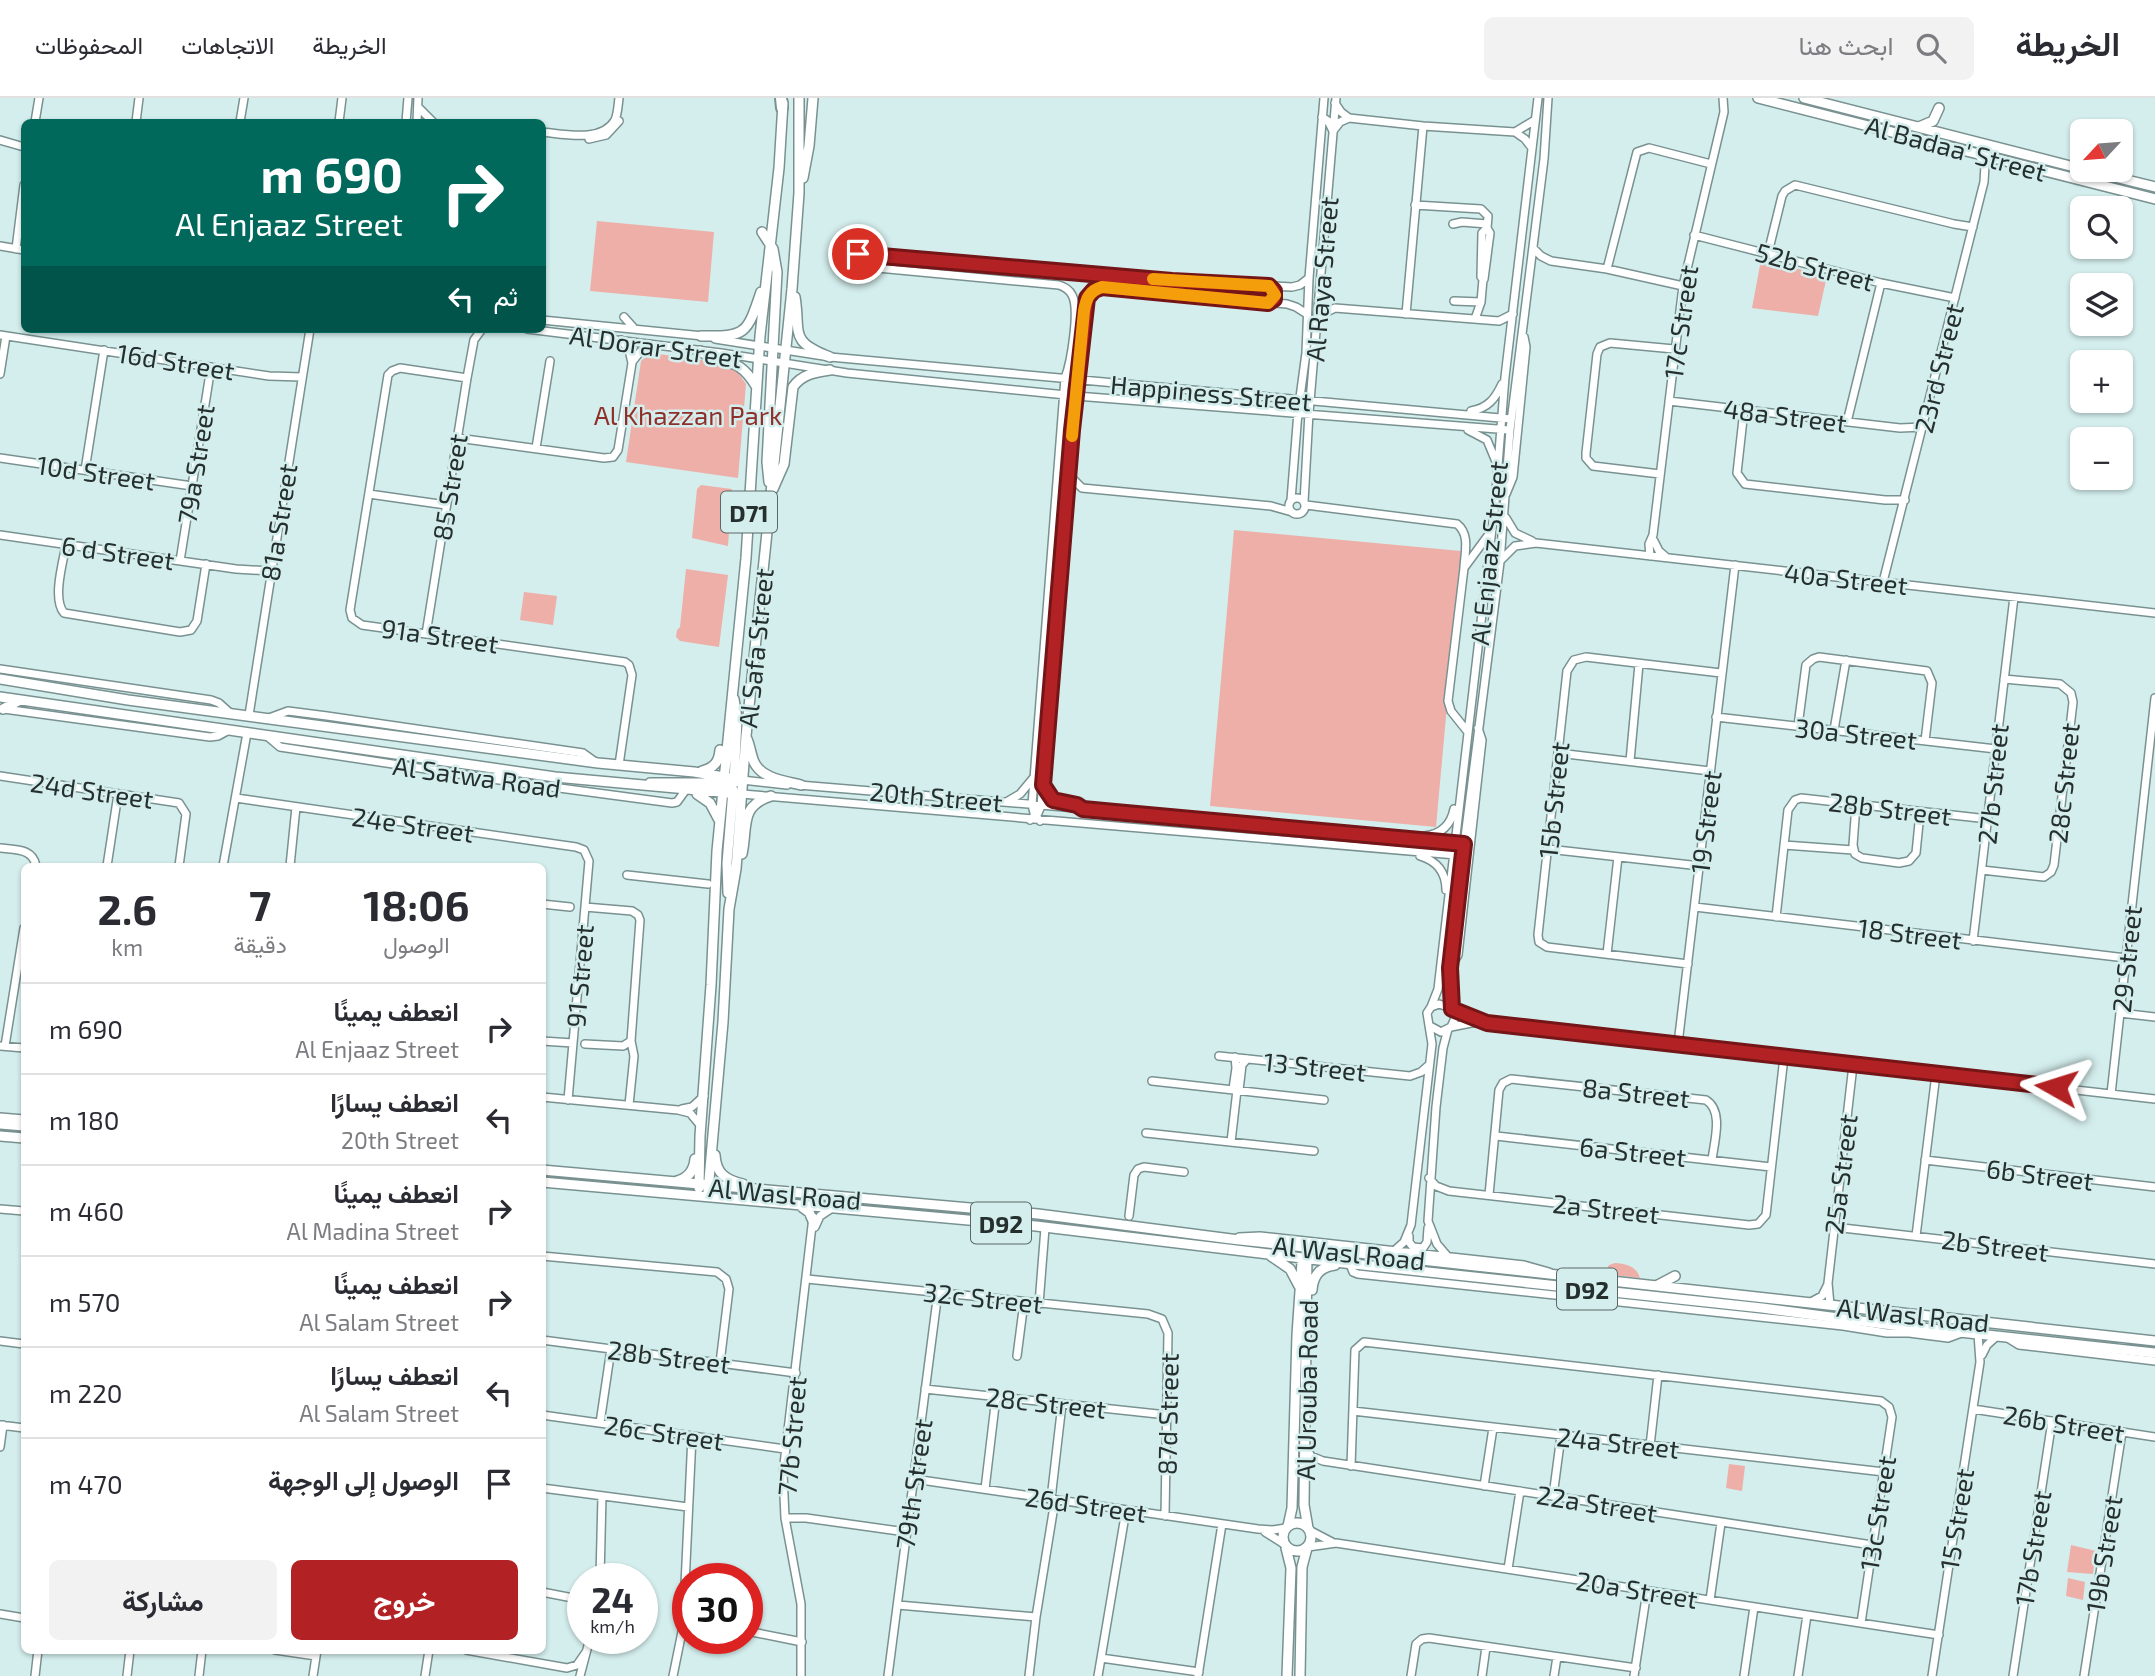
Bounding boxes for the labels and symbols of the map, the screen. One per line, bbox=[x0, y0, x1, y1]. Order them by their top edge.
street label: Al Badaa' Street bbox=[1862, 109, 2050, 187]
north arrow bbox=[2070, 119, 2133, 182]
street label: Al Raya Street bbox=[1298, 195, 1344, 363]
pin bbox=[828, 224, 888, 284]
street label: 52b Street bbox=[1752, 235, 1878, 297]
street label: 17c Street bbox=[1657, 263, 1703, 381]
street label: 23rd Street bbox=[1907, 300, 1969, 436]
street label: Al Dorar Street bbox=[568, 319, 744, 373]
street label: 16d Street bbox=[115, 336, 237, 386]
street label: Happiness Street bbox=[1109, 368, 1313, 416]
street label: 48a Street bbox=[1722, 392, 1849, 438]
park label: Al Khazzan Park bbox=[594, 399, 782, 430]
street label: 79a Street bbox=[170, 402, 220, 526]
street label: 85 Street bbox=[425, 431, 473, 543]
street label: 10d Street bbox=[35, 448, 157, 496]
street label: Al Enjaaz Street bbox=[1463, 459, 1513, 647]
street label: 81a Street bbox=[253, 461, 303, 583]
road number: D71 bbox=[721, 492, 777, 533]
street label: 6 d Street bbox=[60, 529, 177, 575]
street label: 40a Street bbox=[1783, 556, 1909, 600]
street label: Al Safa Street bbox=[731, 567, 779, 729]
street label: 91a Street bbox=[380, 611, 500, 659]
street label: 30a Street bbox=[1793, 711, 1919, 755]
street label: 28c Street bbox=[2041, 721, 2085, 845]
street label: 27b Street bbox=[1970, 722, 2014, 846]
street label: 15b Street bbox=[1531, 740, 1575, 860]
street label: Al Satwa Road bbox=[391, 749, 563, 803]
street label: 24d Street bbox=[29, 766, 155, 814]
street label: 19 Street bbox=[1683, 769, 1727, 875]
street label: 20th Street bbox=[868, 775, 1004, 817]
street label: 28b Street bbox=[1827, 785, 1953, 831]
street label: 24e Street bbox=[350, 800, 476, 848]
street label: 29 Street bbox=[2105, 904, 2147, 1014]
street label: 18 Street bbox=[1856, 911, 1964, 955]
street label: 91 Street bbox=[559, 923, 599, 1029]
street label: 13 Street bbox=[1262, 1045, 1368, 1087]
position arrow bbox=[2019, 1050, 2093, 1124]
street label: 8a Street bbox=[1581, 1071, 1691, 1113]
street label: 25a Street bbox=[1817, 1112, 1863, 1236]
street label: 6a Street bbox=[1578, 1130, 1688, 1172]
street label: 6b Street bbox=[1985, 1152, 2095, 1196]
street label: Al Wasl Road bbox=[707, 1171, 863, 1215]
street label: 2a Street bbox=[1551, 1187, 1661, 1229]
road number: D92 bbox=[971, 1203, 1031, 1244]
street label: 2b Street bbox=[1940, 1223, 2050, 1267]
street label: Al Wasl Road bbox=[1271, 1229, 1427, 1275]
road number: D92 bbox=[1557, 1268, 1617, 1310]
street label: 32c Street bbox=[922, 1275, 1044, 1319]
street label: Al Wasl Road bbox=[1835, 1291, 1991, 1337]
street label: Al Urouba Road bbox=[1289, 1299, 1323, 1481]
street label: 28b Street bbox=[606, 1333, 732, 1379]
street label: 87d Street bbox=[1150, 1353, 1184, 1475]
street label: 77b Street bbox=[770, 1375, 812, 1497]
street label: 28c Street bbox=[984, 1380, 1108, 1424]
street label: 26b Street bbox=[2001, 1398, 2127, 1448]
street label: 26c Street bbox=[602, 1408, 726, 1456]
street label: 79th Street bbox=[889, 1417, 937, 1551]
street label: 24a Street bbox=[1555, 1420, 1681, 1464]
street label: 13c Street bbox=[1853, 1453, 1901, 1573]
street label: 15 Street bbox=[1933, 1466, 1979, 1572]
street label: 22a Street bbox=[1535, 1478, 1660, 1528]
street label: 26d Street bbox=[1023, 1480, 1149, 1528]
street label: 17b Street bbox=[2008, 1488, 2056, 1608]
street label: 19b Street bbox=[2078, 1493, 2128, 1615]
speed limit sign: 30 bbox=[672, 1563, 763, 1654]
street label: 20a Street bbox=[1574, 1564, 1700, 1614]

